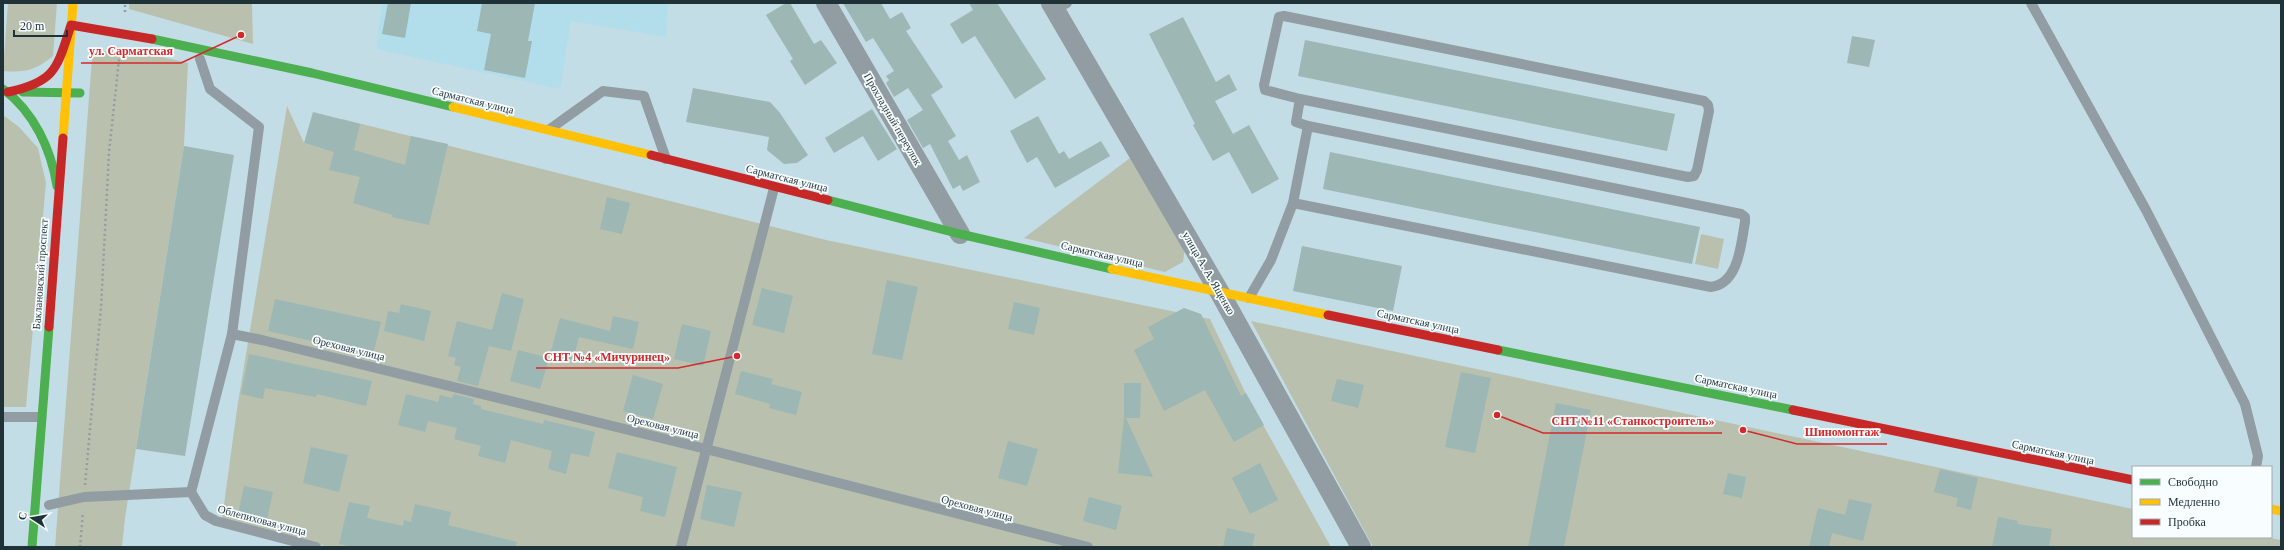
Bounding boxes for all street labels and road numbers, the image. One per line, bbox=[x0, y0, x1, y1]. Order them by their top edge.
street label: Прохладный переулок bbox=[862, 71, 925, 168]
street label: Сарматская улица bbox=[431, 84, 515, 116]
street label: Сарматская улица bbox=[745, 162, 829, 194]
street label: Баклановский проспект bbox=[30, 218, 50, 330]
street label: улица А. А. Ященко bbox=[1180, 229, 1238, 317]
street label: Сарматская улица bbox=[1060, 239, 1144, 269]
street label: Сарматская улица bbox=[1376, 306, 1460, 336]
street label: Ореховая улица bbox=[312, 333, 386, 363]
street label: Сарматская улица bbox=[1694, 371, 1778, 401]
street label: Ореховая улица bbox=[626, 411, 700, 441]
street label: Сарматская улица bbox=[2011, 437, 2095, 467]
street label: Ореховая улица bbox=[940, 493, 1014, 523]
street label: Облепиховая улица bbox=[217, 502, 308, 538]

